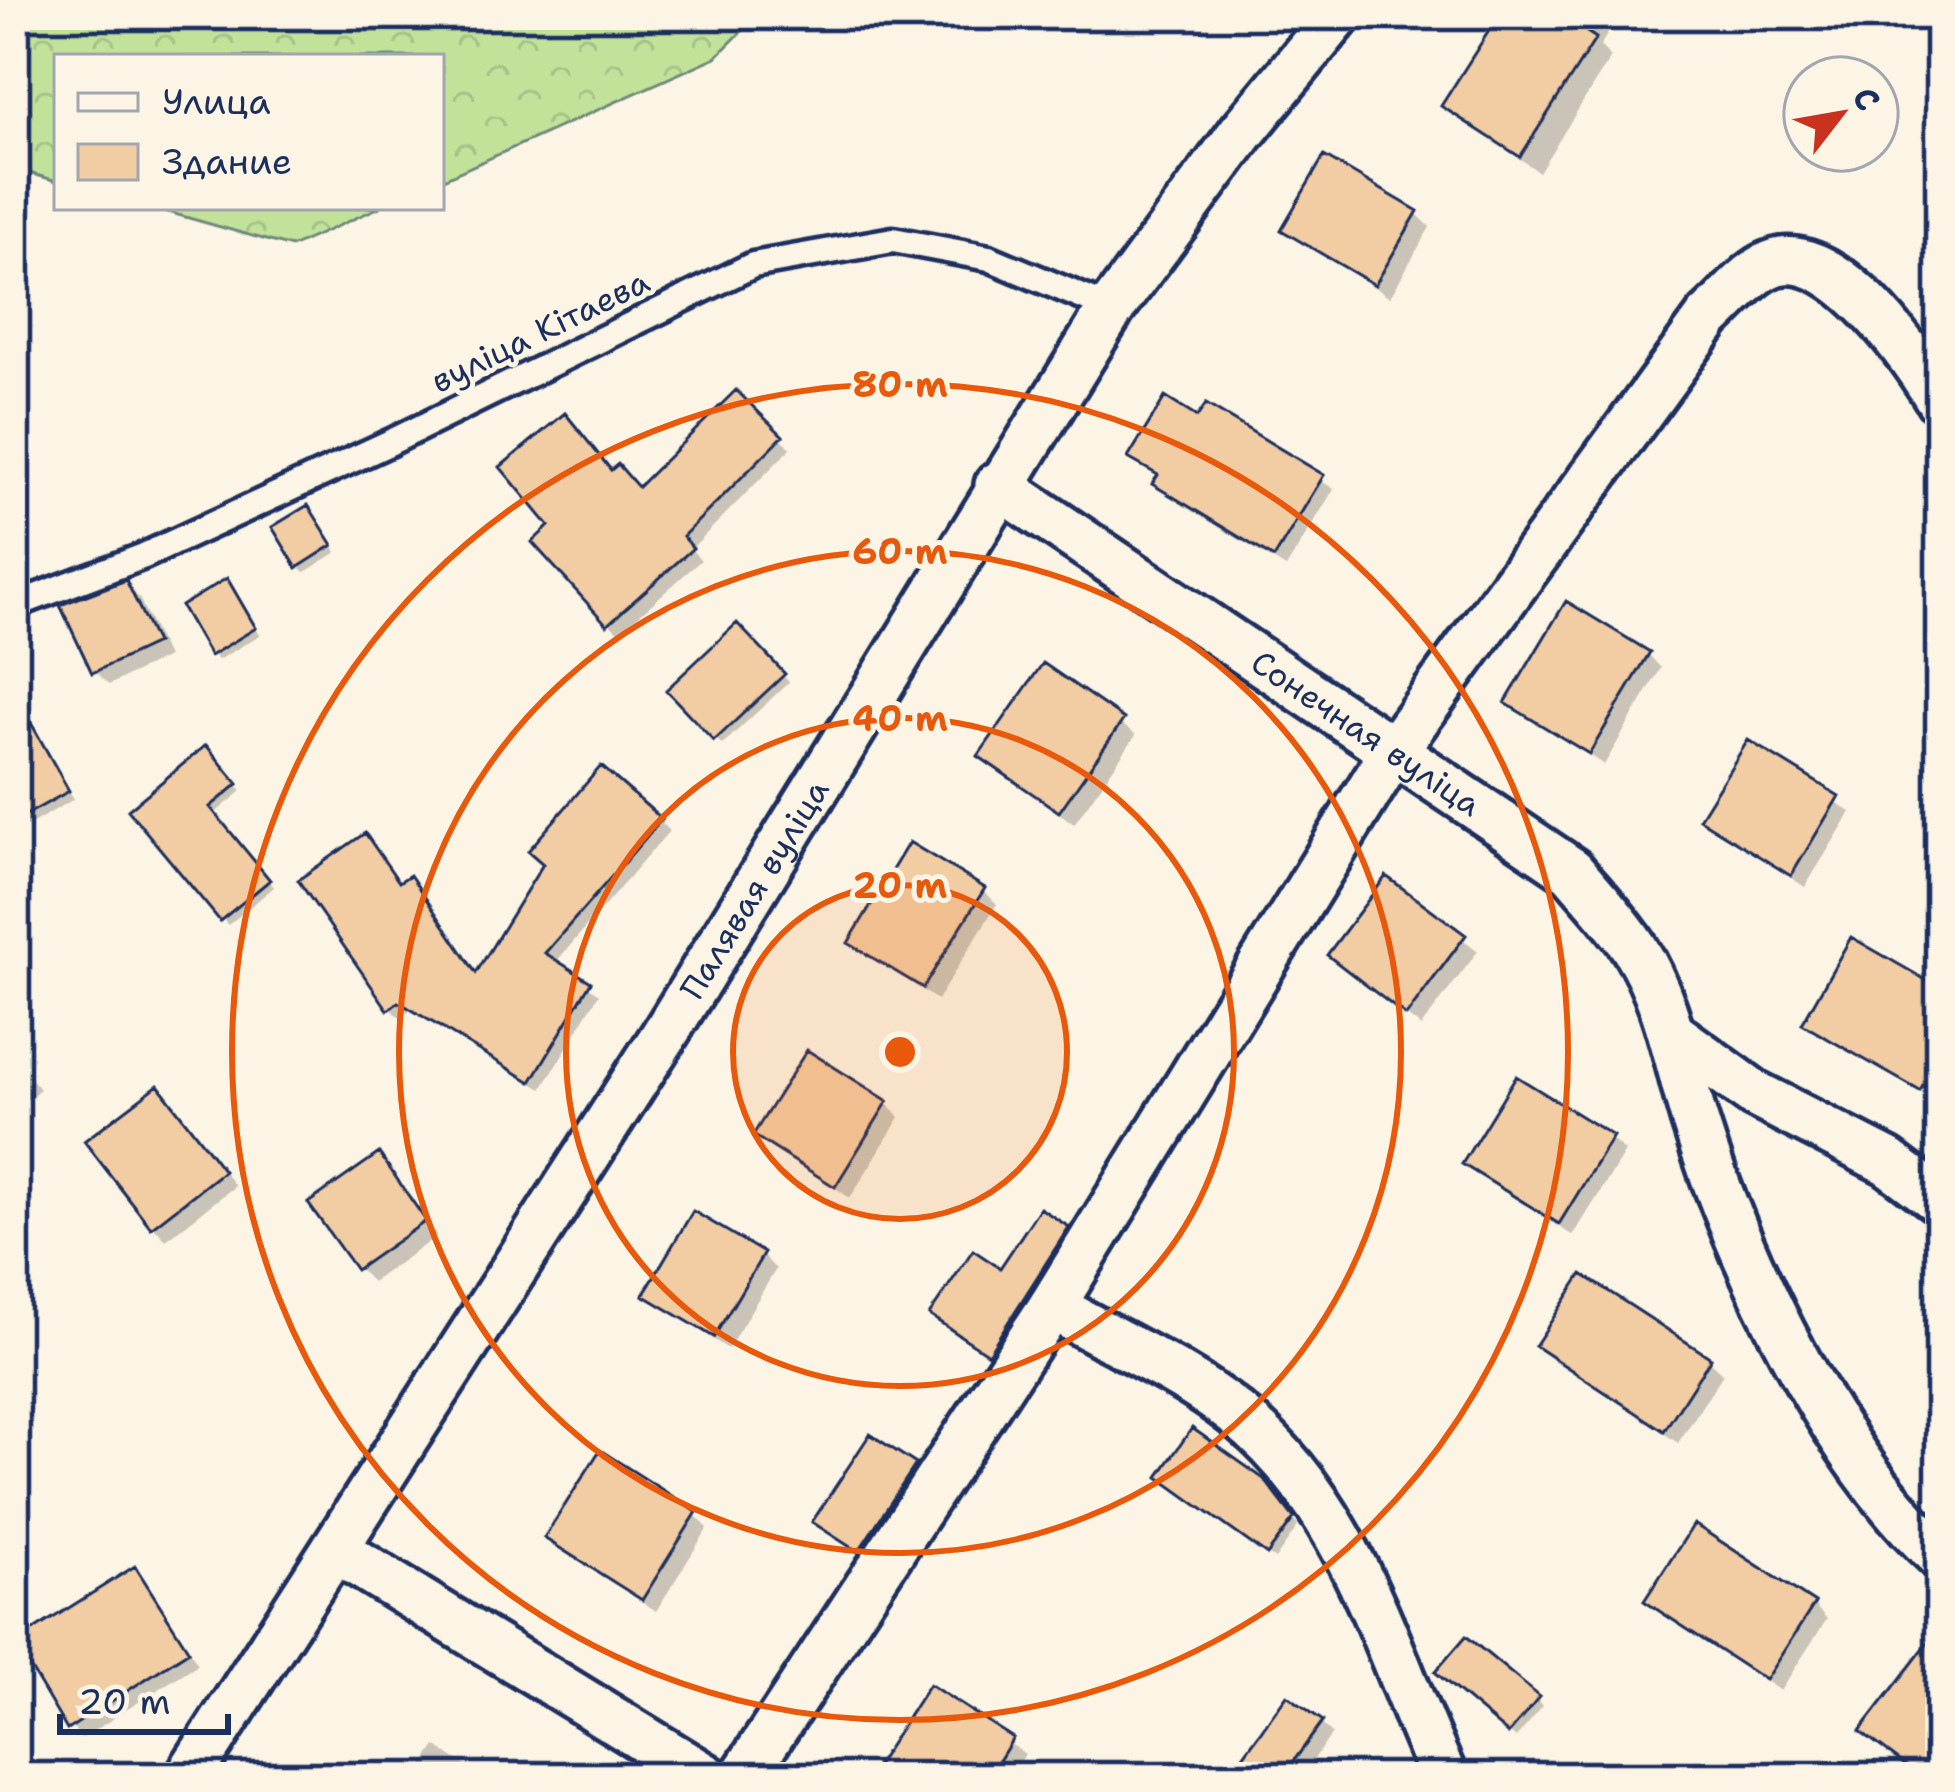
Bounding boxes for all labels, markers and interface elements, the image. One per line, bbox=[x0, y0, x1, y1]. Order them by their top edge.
legend bbox=[54, 54, 444, 210]
north arrow bbox=[1781, 54, 1901, 174]
text: Улица bbox=[162, 77, 271, 126]
text: С bbox=[1842, 79, 1891, 119]
text: Здание bbox=[162, 137, 292, 186]
street label: вуліца Кітаева bbox=[423, 259, 657, 403]
text: 80 m bbox=[852, 360, 948, 409]
text: 60 m bbox=[852, 527, 948, 576]
street label: Сонечная вуліца bbox=[1243, 639, 1490, 826]
text: 40 m bbox=[852, 694, 948, 743]
street label: Палявая вуліца bbox=[669, 770, 839, 1008]
text: 20 m bbox=[853, 861, 948, 910]
centre of rings bbox=[879, 1031, 921, 1073]
scale bar bbox=[60, 1660, 228, 1734]
text: 20 m bbox=[78, 1677, 171, 1726]

